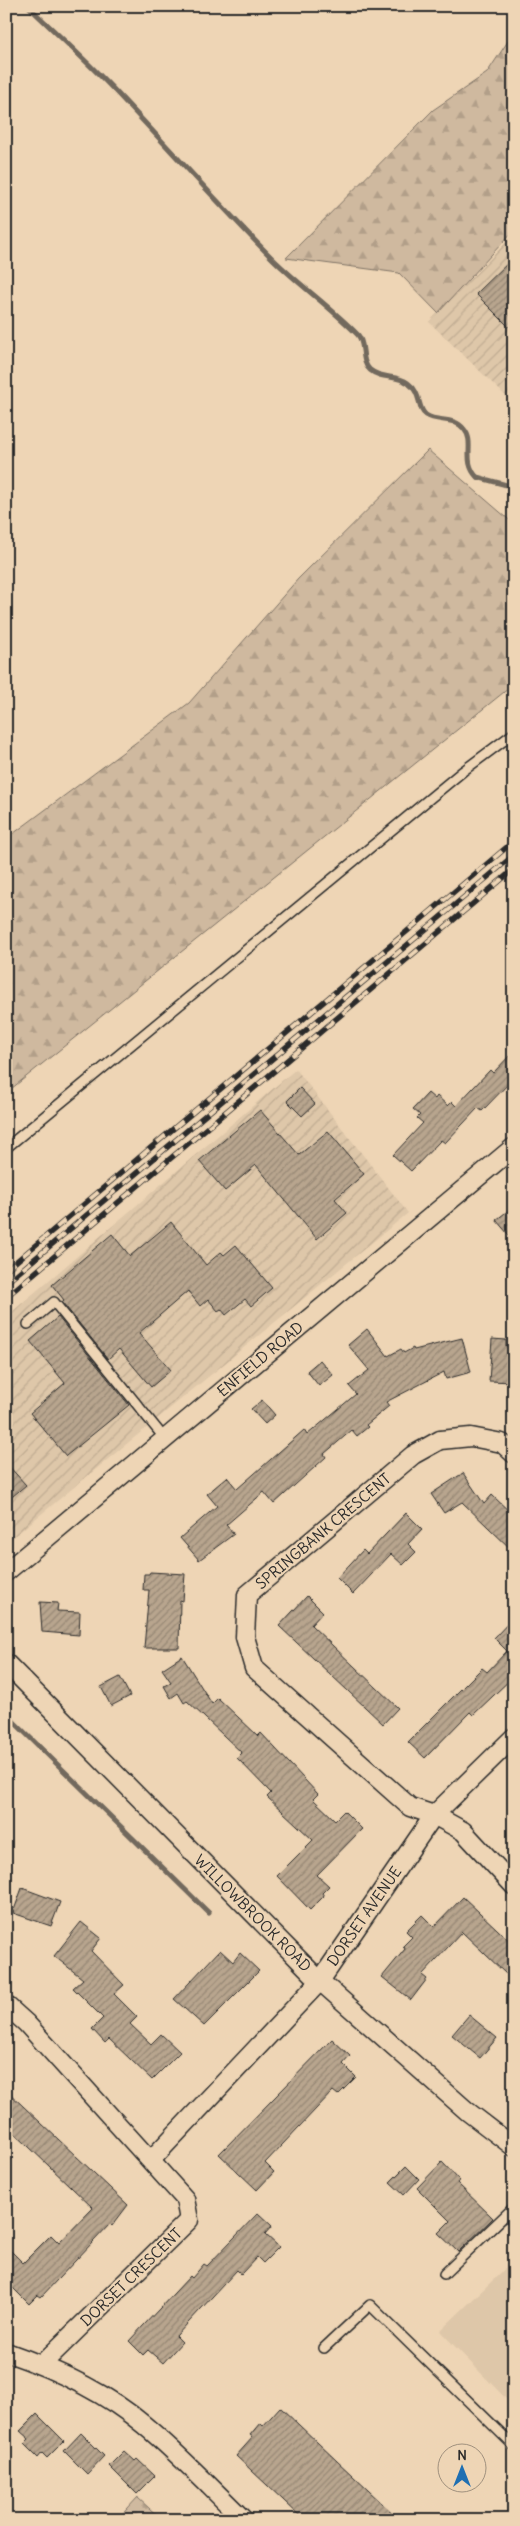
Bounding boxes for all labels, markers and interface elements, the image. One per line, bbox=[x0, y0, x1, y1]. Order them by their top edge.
street label: ENFIELD ROAD bbox=[213, 1317, 307, 1401]
street label: SPRINGBANK CRESCENT bbox=[252, 1469, 395, 1593]
street label: WILLOWBROOK ROAD bbox=[190, 1850, 316, 1976]
street label: DORSET AVENUE bbox=[323, 1862, 405, 1969]
street label: DORSET CRESCENT bbox=[76, 2224, 186, 2330]
north arrow bbox=[438, 2444, 488, 2494]
text: N bbox=[457, 2446, 467, 2464]

